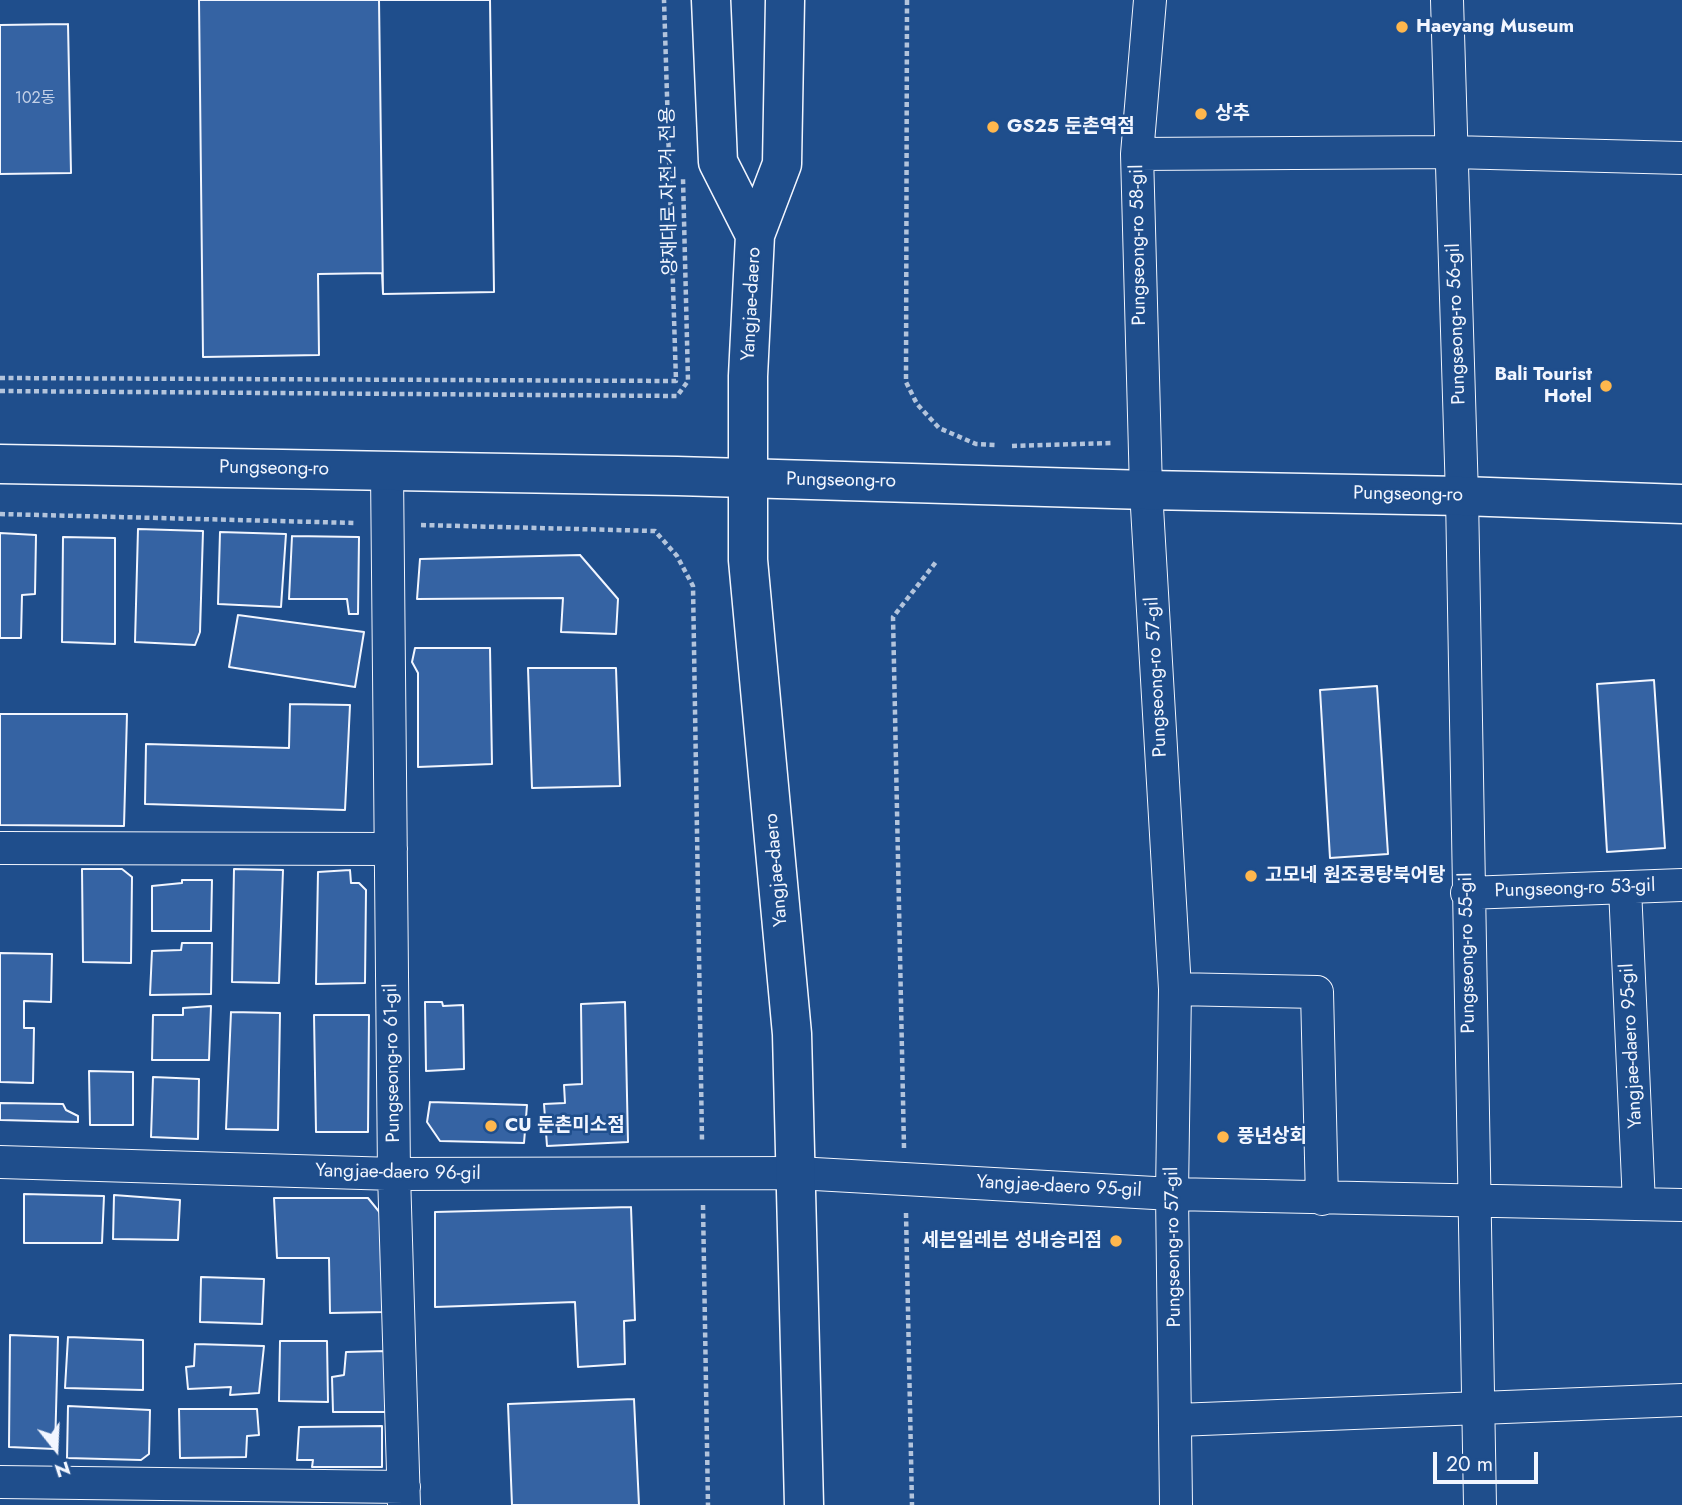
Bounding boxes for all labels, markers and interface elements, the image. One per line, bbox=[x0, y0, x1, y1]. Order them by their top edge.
place label: Haeyang Museum bbox=[1416, 16, 1574, 38]
marker: Haeyang Museum bbox=[1394, 19, 1410, 35]
house number: 102동 bbox=[15, 89, 55, 109]
place label: 상추 bbox=[1215, 103, 1250, 125]
street label: 양재대로 자전거 전용 bbox=[657, 106, 683, 276]
marker: 상추 bbox=[1193, 106, 1209, 122]
place label: GS25 둔촌역점 bbox=[1007, 116, 1135, 138]
marker: GS25 둔촌역점 bbox=[985, 119, 1001, 135]
street label: Pungseong-ro 58-gil bbox=[1126, 164, 1152, 326]
street label: Pungseong-ro 56-gil bbox=[1443, 243, 1471, 405]
street label: Yangjae-daero bbox=[738, 247, 766, 361]
place label: Bali Tourist Hotel bbox=[1494, 364, 1592, 408]
marker: Bali Tourist Hotel bbox=[1598, 378, 1614, 394]
street label: Pungseong-ro bbox=[219, 457, 329, 481]
street label: Pungseong-ro bbox=[786, 469, 896, 493]
street label: Pungseong-ro bbox=[1353, 483, 1463, 507]
street label: Pungseong-ro 57-gil bbox=[1141, 596, 1173, 758]
street label: Yangjae-daero bbox=[761, 812, 793, 928]
place label: 고모네 원조콩탕북어탕 bbox=[1265, 865, 1445, 887]
marker: 고모네 원조콩탕북어탕 bbox=[1243, 868, 1259, 884]
street label: Pungseong-ro 55-gil bbox=[1455, 872, 1481, 1034]
street label: Pungseong-ro 53-gil bbox=[1494, 875, 1656, 903]
street label: Yangjae-daero 95-gil bbox=[1616, 963, 1648, 1129]
street label: Pungseong-ro 61-gil bbox=[380, 983, 406, 1143]
place label: CU 둔촌미소점 bbox=[505, 1115, 625, 1137]
marker: CU 둔촌미소점 bbox=[483, 1118, 499, 1134]
place label: 풍년상회 bbox=[1237, 1126, 1307, 1148]
marker: 풍년상회 bbox=[1215, 1129, 1231, 1145]
street label: Yangjae-daero 96-gil bbox=[315, 1160, 481, 1186]
street label: Pungseong-ro 57-gil bbox=[1161, 1167, 1187, 1327]
street label: Yangjae-daero 95-gil bbox=[976, 1171, 1142, 1203]
place label: 세븐일레븐 성내승리점 bbox=[922, 1230, 1102, 1252]
marker: 세븐일레븐 성내승리점 bbox=[1108, 1233, 1124, 1249]
north arrow bbox=[21, 1414, 91, 1484]
scale bar bbox=[1437, 1438, 1542, 1482]
text: 20 m bbox=[1446, 1449, 1493, 1479]
text: N bbox=[51, 1454, 74, 1485]

